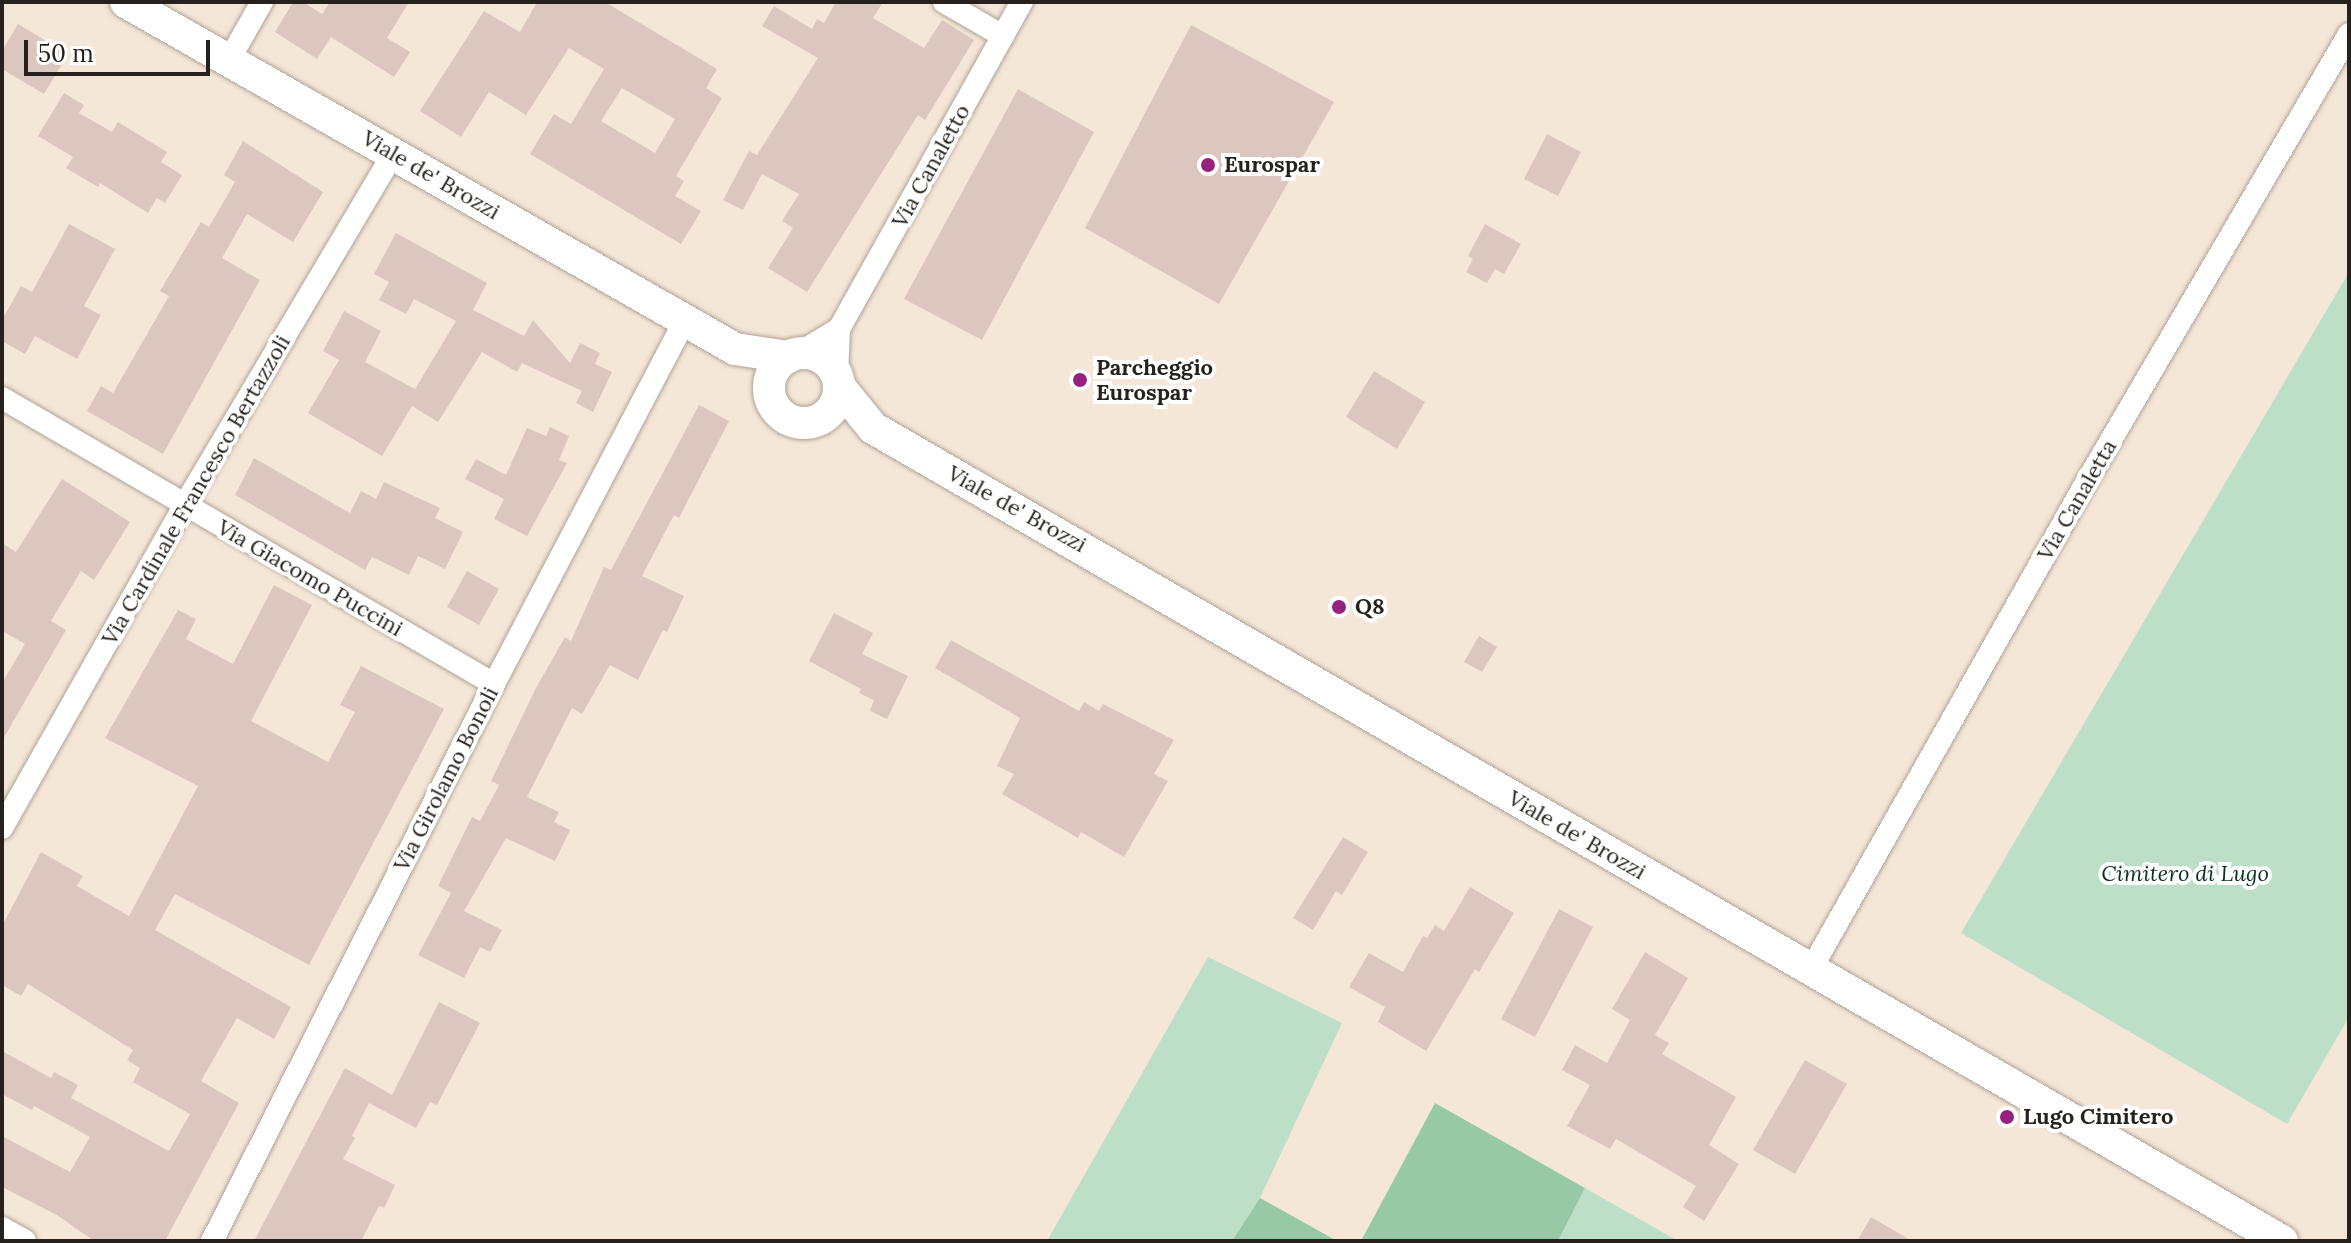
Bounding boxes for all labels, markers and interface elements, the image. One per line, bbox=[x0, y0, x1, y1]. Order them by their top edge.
scale bar bbox=[28, 24, 214, 74]
text: 50 m bbox=[38, 38, 94, 69]
street label: Via Canaletto bbox=[886, 100, 976, 232]
street label: Viale de' Brozzi bbox=[357, 125, 505, 225]
place label: Eurospar bbox=[1224, 152, 1320, 178]
marker: Eurospar bbox=[1199, 156, 1217, 174]
street label: Via Cardinale Francesco Bertazzoli bbox=[96, 330, 296, 650]
place label: Parcheggio Eurospar bbox=[1096, 354, 1213, 406]
marker: Parcheggio Eurospar bbox=[1071, 371, 1089, 389]
street label: Via Canaletta bbox=[2032, 435, 2122, 565]
street label: Viale de' Brozzi bbox=[943, 460, 1091, 558]
street label: Via Giacomo Puccini bbox=[213, 514, 407, 642]
place label: Q8 bbox=[1355, 594, 1385, 620]
marker: Q8 bbox=[1330, 598, 1348, 616]
street label: Via Girolamo Bonoli bbox=[388, 683, 504, 875]
street label: Viale de' Brozzi bbox=[1503, 785, 1651, 885]
park label: Cimitero di Lugo bbox=[2101, 861, 2269, 887]
place label: Lugo Cimitero bbox=[2023, 1104, 2173, 1130]
marker: Lugo Cimitero bbox=[1998, 1108, 2016, 1126]

